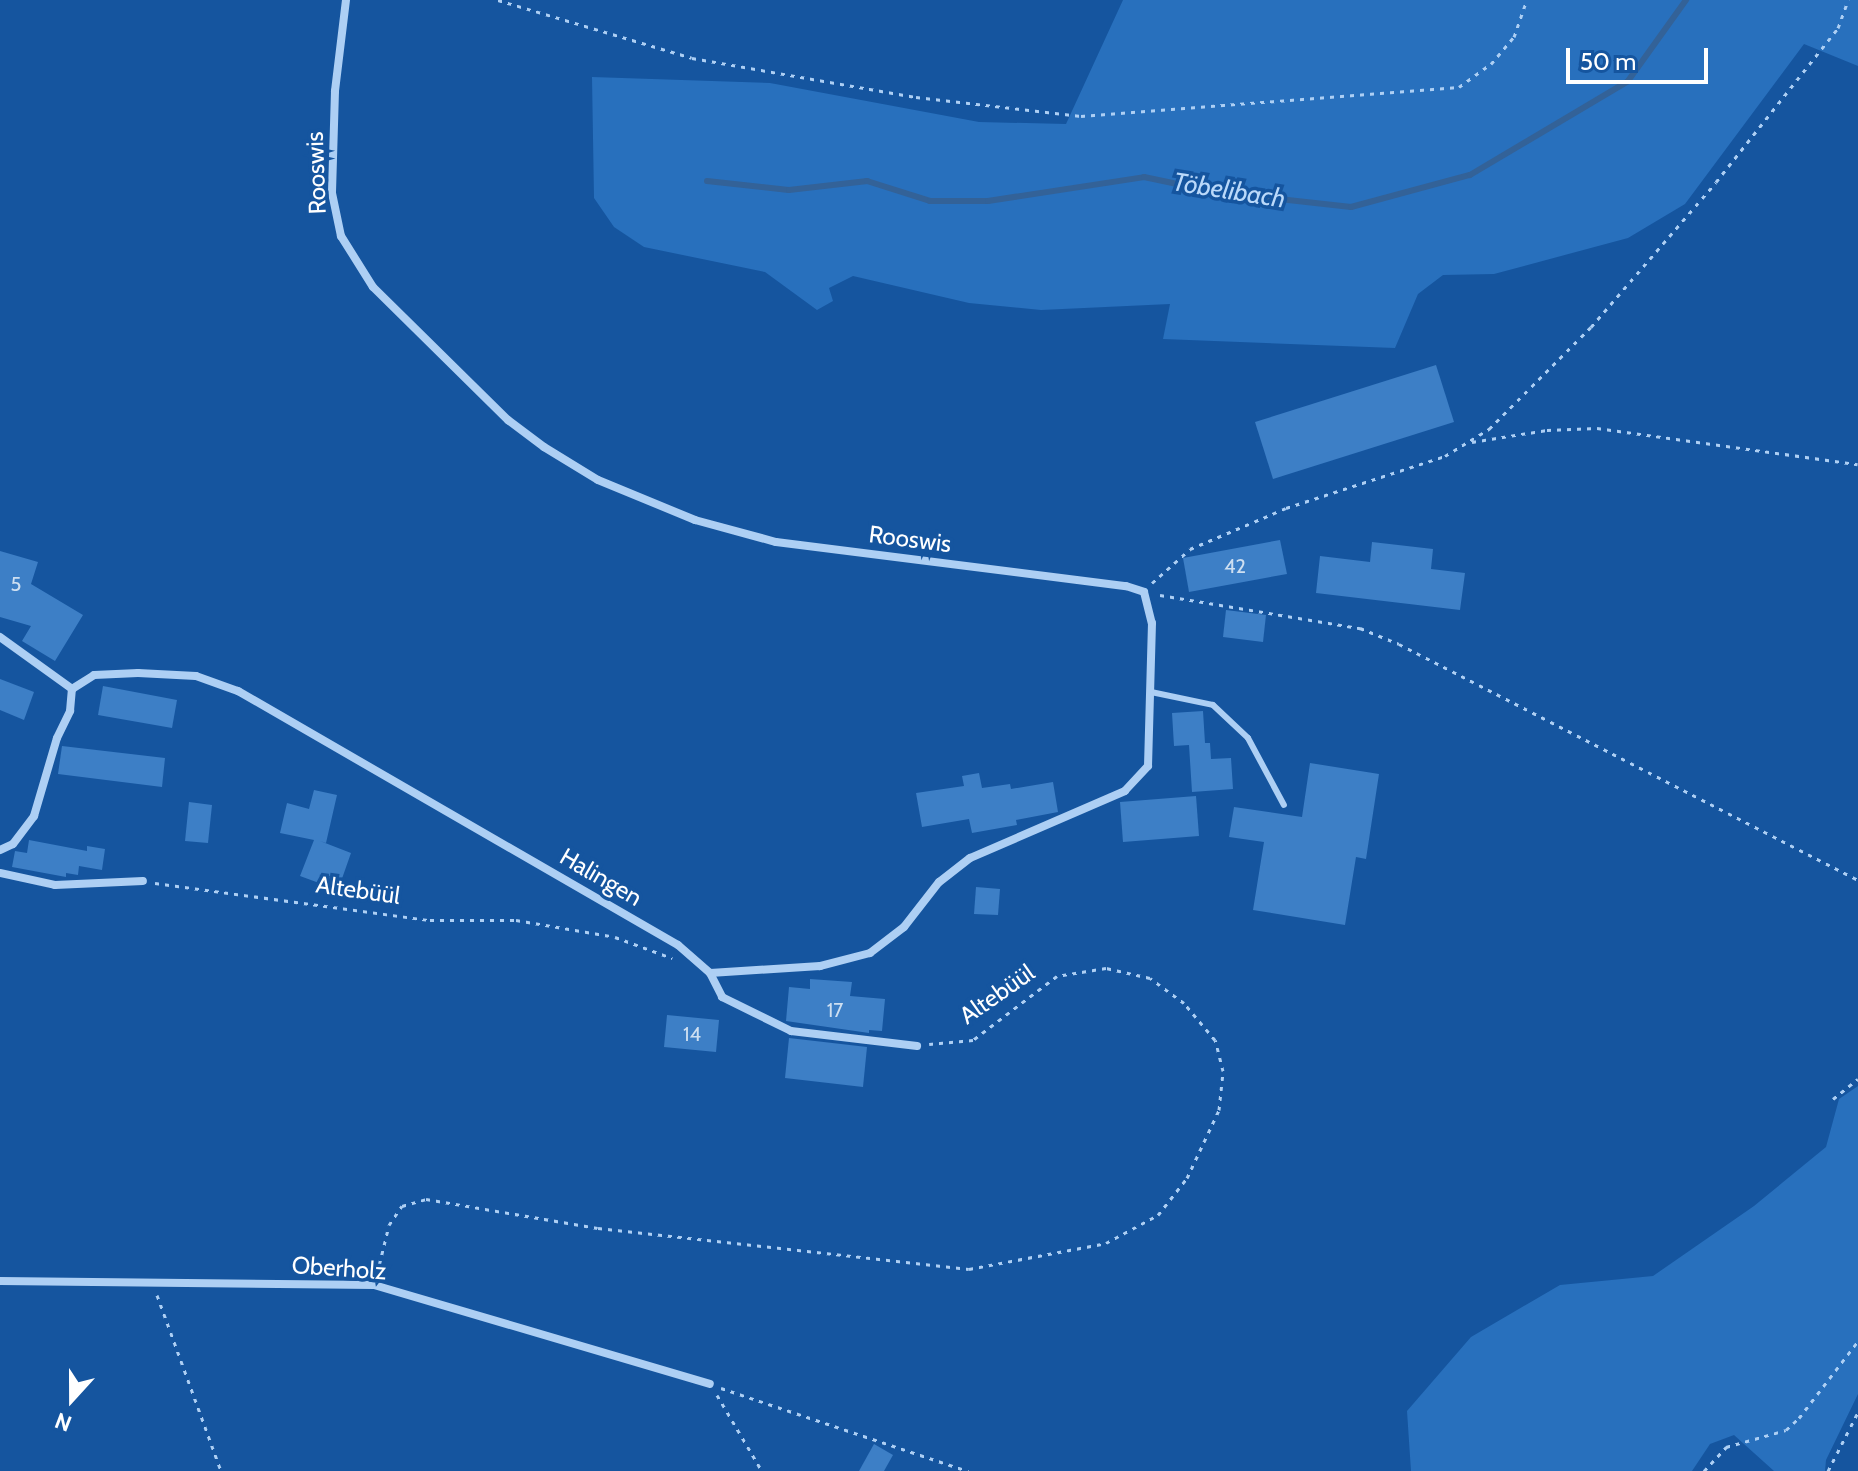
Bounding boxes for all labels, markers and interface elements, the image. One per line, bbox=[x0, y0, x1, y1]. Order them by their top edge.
scale bar bbox=[1570, 32, 1712, 82]
text: 50 m bbox=[1580, 47, 1636, 76]
street label: Rooswis bbox=[300, 131, 332, 215]
water label: Töbelibach bbox=[1171, 167, 1287, 215]
street label: Rooswis bbox=[867, 520, 953, 558]
house number: 42 bbox=[1224, 554, 1246, 578]
house number: 5 bbox=[11, 572, 21, 596]
street label: Halingen bbox=[555, 842, 647, 912]
street label: Altebüül bbox=[314, 870, 402, 910]
street label: Altebüül bbox=[954, 958, 1040, 1030]
house number: 17 bbox=[827, 998, 843, 1022]
house number: 14 bbox=[683, 1022, 701, 1046]
street label: Oberholz bbox=[291, 1250, 387, 1286]
north arrow bbox=[32, 1359, 112, 1439]
text: N bbox=[51, 1406, 75, 1437]

